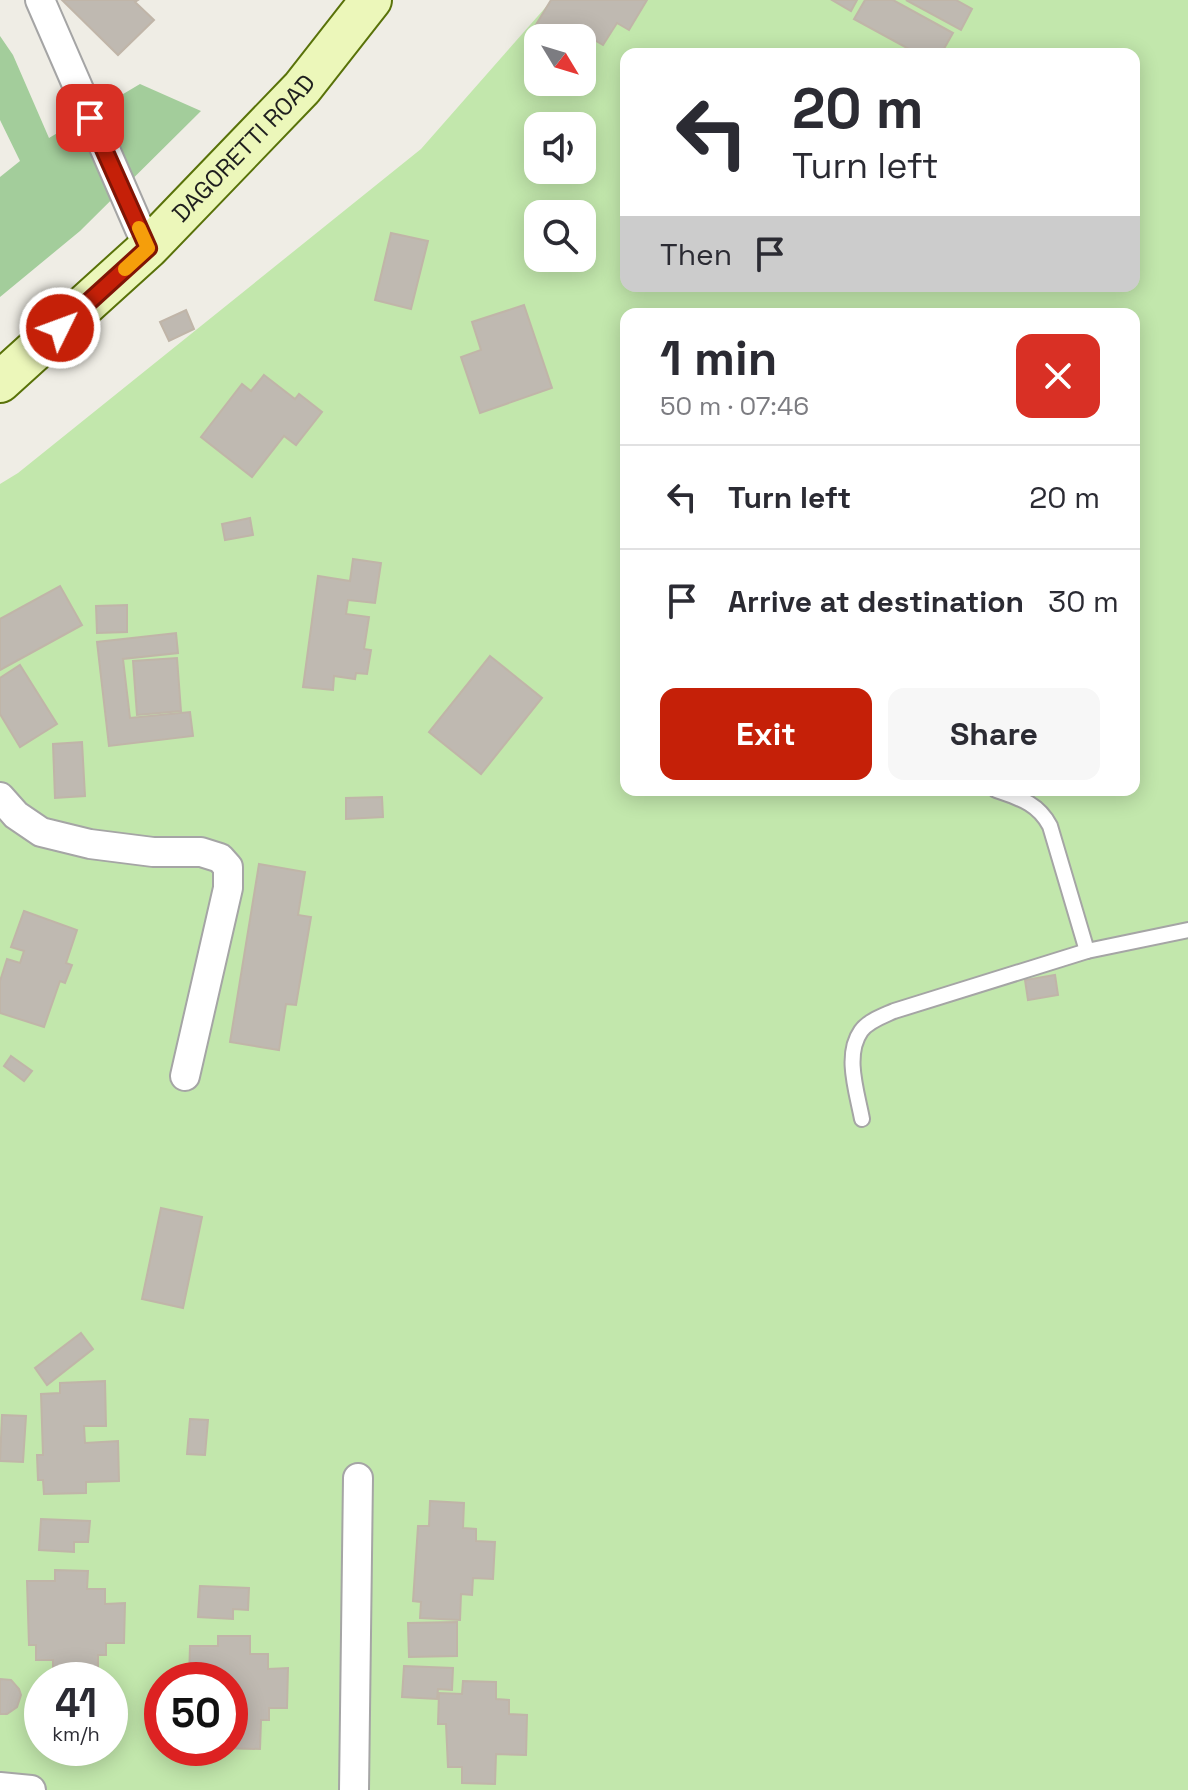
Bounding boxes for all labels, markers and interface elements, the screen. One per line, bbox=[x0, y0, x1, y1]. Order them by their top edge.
north arrow bbox=[524, 24, 596, 96]
map controls bbox=[524, 24, 596, 272]
street label: DAGORETTI ROAD bbox=[165, 68, 322, 228]
text: 20 m bbox=[792, 73, 924, 144]
icon: left bbox=[660, 80, 764, 184]
pin bbox=[56, 84, 124, 152]
icon: arrive bbox=[68, 96, 112, 140]
button: sound bbox=[524, 112, 596, 184]
text: Turn left bbox=[792, 143, 939, 189]
button: search bbox=[524, 200, 596, 272]
icon: arrive bbox=[748, 232, 792, 276]
text: Then bbox=[660, 235, 732, 274]
position arrow bbox=[18, 286, 102, 370]
text: 1 min bbox=[660, 328, 777, 389]
button: close bbox=[1016, 334, 1100, 418]
text: 50 m · 07:46 bbox=[660, 389, 809, 423]
icon: left bbox=[660, 475, 704, 519]
text: Turn left bbox=[728, 478, 851, 517]
text: 20 m bbox=[1029, 478, 1100, 517]
icon: arrive bbox=[660, 579, 704, 623]
text: Arrive at destination bbox=[728, 582, 1024, 621]
text: 30 m bbox=[1048, 582, 1119, 621]
button: Exit bbox=[660, 688, 872, 780]
button: Share bbox=[888, 688, 1100, 780]
speed limit sign: 50 bbox=[144, 1662, 248, 1766]
text: 41 bbox=[55, 1678, 97, 1729]
text: km/h bbox=[52, 1721, 100, 1747]

